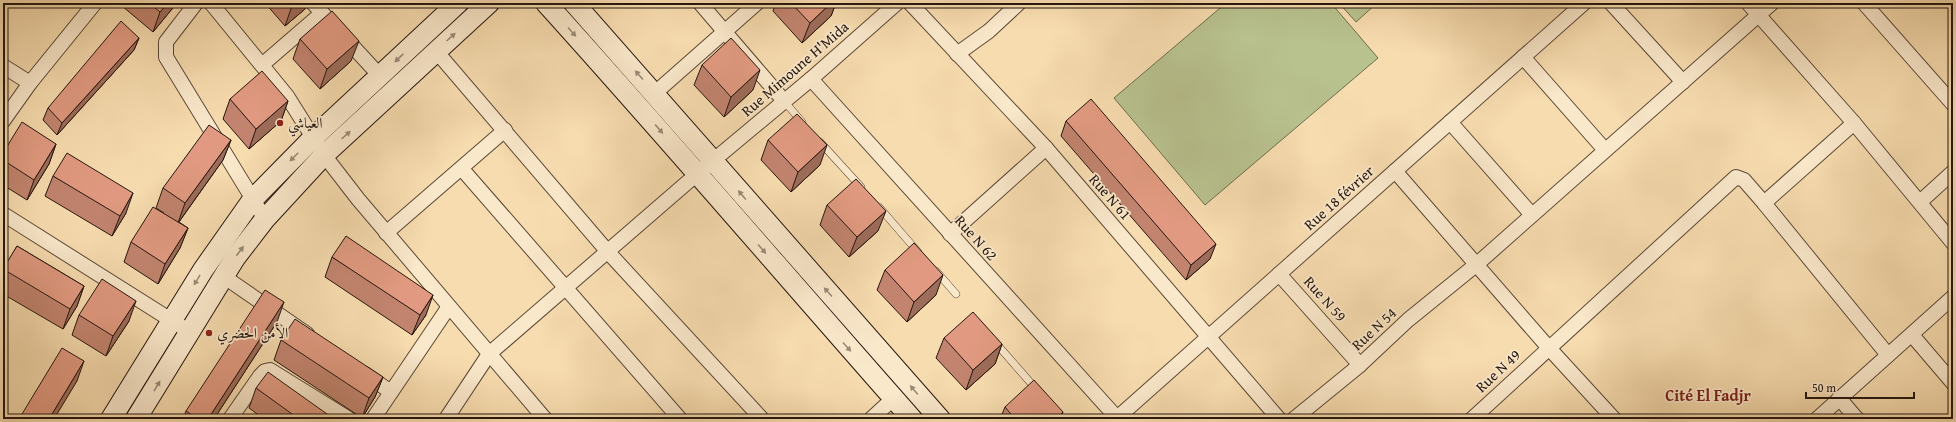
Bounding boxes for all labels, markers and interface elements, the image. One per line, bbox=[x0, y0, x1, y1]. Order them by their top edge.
street label: Rue Mimoune H'Mida bbox=[737, 16, 853, 121]
one-way arrow bbox=[568, 27, 577, 37]
one-way arrow bbox=[446, 32, 457, 41]
one-way arrow bbox=[394, 54, 405, 63]
one-way arrow bbox=[634, 70, 644, 80]
place label: العياشي bbox=[288, 112, 323, 137]
marker: العياشي bbox=[275, 118, 285, 128]
one-way arrow bbox=[654, 124, 663, 134]
one-way arrow bbox=[341, 130, 351, 139]
one-way arrow bbox=[289, 152, 299, 162]
street label: Rue 18 février bbox=[1299, 160, 1378, 235]
street label: Rue N 61 bbox=[1085, 169, 1136, 224]
one-way arrow bbox=[738, 189, 747, 200]
street label: Rue N 62 bbox=[950, 210, 1002, 265]
one-way arrow bbox=[757, 244, 766, 254]
one-way arrow bbox=[236, 246, 244, 257]
street label: Rue N 59 bbox=[1299, 271, 1351, 326]
one-way arrow bbox=[193, 274, 200, 286]
one-way arrow bbox=[824, 287, 833, 297]
street label: Rue N 54 bbox=[1347, 302, 1401, 355]
place label: الأمن الحضري bbox=[217, 322, 288, 345]
marker: الأمن الحضري bbox=[204, 328, 214, 338]
one-way arrow bbox=[843, 341, 852, 352]
street label: Rue N 49 bbox=[1471, 344, 1525, 397]
scale bar bbox=[1806, 374, 1914, 400]
text: 50 m bbox=[1812, 379, 1836, 396]
one-way arrow bbox=[153, 381, 161, 391]
district label: Cité El Fadjr bbox=[1665, 383, 1751, 407]
one-way arrow bbox=[910, 384, 919, 395]

